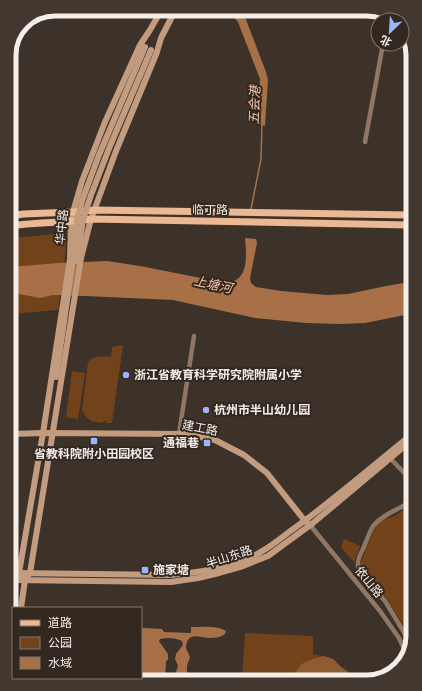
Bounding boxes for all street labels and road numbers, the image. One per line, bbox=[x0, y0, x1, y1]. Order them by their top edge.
street label: 临丁路 bbox=[192, 202, 228, 217]
street label: 华中路 bbox=[52, 208, 71, 246]
street label: 建工路 bbox=[181, 417, 219, 438]
street label: 半山东路 bbox=[204, 542, 254, 571]
street label: 依山路 bbox=[352, 563, 387, 600]

